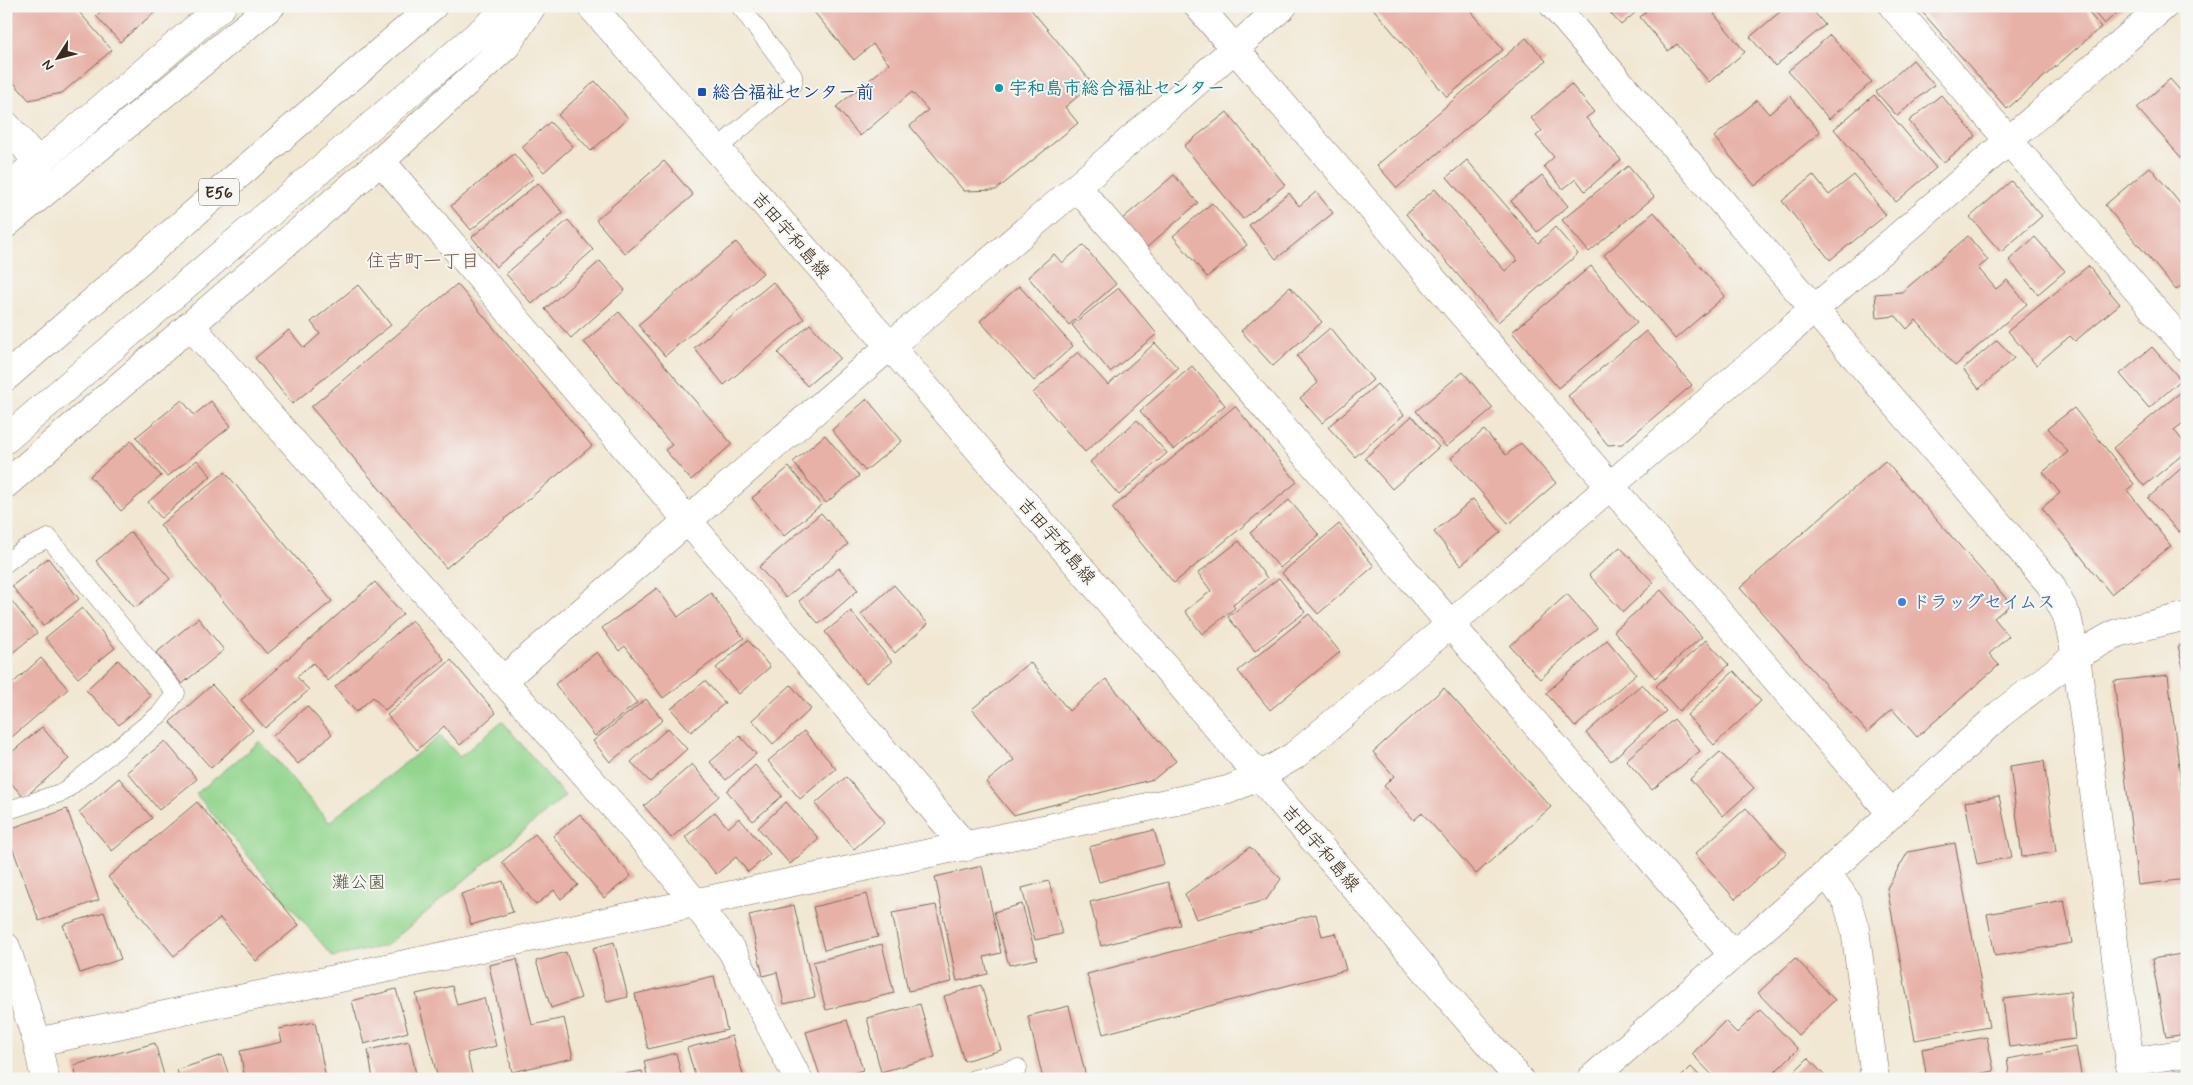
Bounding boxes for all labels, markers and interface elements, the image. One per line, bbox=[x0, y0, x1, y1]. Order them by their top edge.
north arrow bbox=[32, 32, 82, 82]
text: N bbox=[38, 56, 58, 74]
place label: 宇和島市総合福祉センター bbox=[1009, 77, 1225, 101]
place label: 総合福祉センター前 bbox=[712, 81, 874, 105]
marker: 宇和島市総合福祉センター bbox=[993, 82, 1005, 94]
marker: 総合福祉センター前 bbox=[696, 86, 708, 98]
road number: E56 bbox=[199, 178, 239, 206]
street label: 吉田宇和島線 bbox=[746, 187, 835, 284]
district label: 住吉町一丁目 bbox=[366, 249, 480, 274]
street label: 吉田宇和島線 bbox=[1012, 493, 1101, 590]
place label: ドラッグセイムス bbox=[1912, 591, 2055, 615]
marker: ドラッグセイムス bbox=[1896, 596, 1908, 608]
street label: 吉田宇和島線 bbox=[1276, 800, 1365, 897]
park label: 灘公園 bbox=[332, 871, 386, 895]

